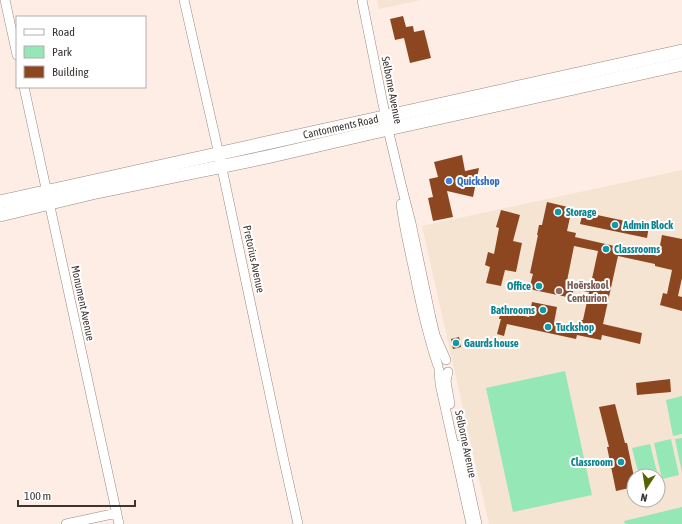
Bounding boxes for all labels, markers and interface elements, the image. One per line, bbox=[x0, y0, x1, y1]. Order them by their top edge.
legend bbox=[16, 16, 146, 88]
text: Road bbox=[52, 25, 75, 39]
text: Park bbox=[52, 45, 73, 59]
street label: Selborne Avenue bbox=[380, 55, 404, 125]
text: Building bbox=[52, 65, 90, 79]
street label: Cantonments Road bbox=[302, 112, 380, 141]
place label: Quickshop bbox=[457, 175, 500, 187]
marker: Quickshop bbox=[444, 176, 454, 186]
place label: Storage bbox=[566, 206, 597, 218]
marker: Storage bbox=[553, 207, 563, 217]
place label: Admin Block bbox=[622, 219, 673, 231]
marker: Admin Block bbox=[610, 220, 620, 230]
street label: Pretorius Avenue bbox=[241, 224, 267, 294]
place label: Classrooms bbox=[614, 243, 660, 255]
marker: Classrooms bbox=[601, 244, 611, 254]
street label: Monument Avenue bbox=[69, 264, 97, 342]
place label: Hoërskool Centurion bbox=[567, 279, 610, 304]
place label: Office bbox=[507, 280, 531, 292]
marker: Office bbox=[534, 281, 544, 291]
marker: Hoërskool Centurion bbox=[554, 286, 564, 296]
place label: Bathrooms bbox=[491, 304, 535, 316]
marker: Bathrooms bbox=[538, 305, 548, 315]
place label: Tuckshop bbox=[556, 321, 594, 333]
marker: Tuckshop bbox=[543, 322, 553, 332]
place label: Gaurds house bbox=[464, 337, 519, 349]
marker: Gaurds house bbox=[451, 338, 461, 348]
street label: Selborne Avenue bbox=[453, 409, 479, 479]
place label: Classroom bbox=[571, 456, 613, 468]
marker: Classroom bbox=[616, 457, 626, 467]
north arrow bbox=[626, 468, 666, 508]
scale bar bbox=[18, 482, 135, 508]
text: 100 m bbox=[24, 489, 51, 503]
text: N bbox=[639, 491, 648, 504]

